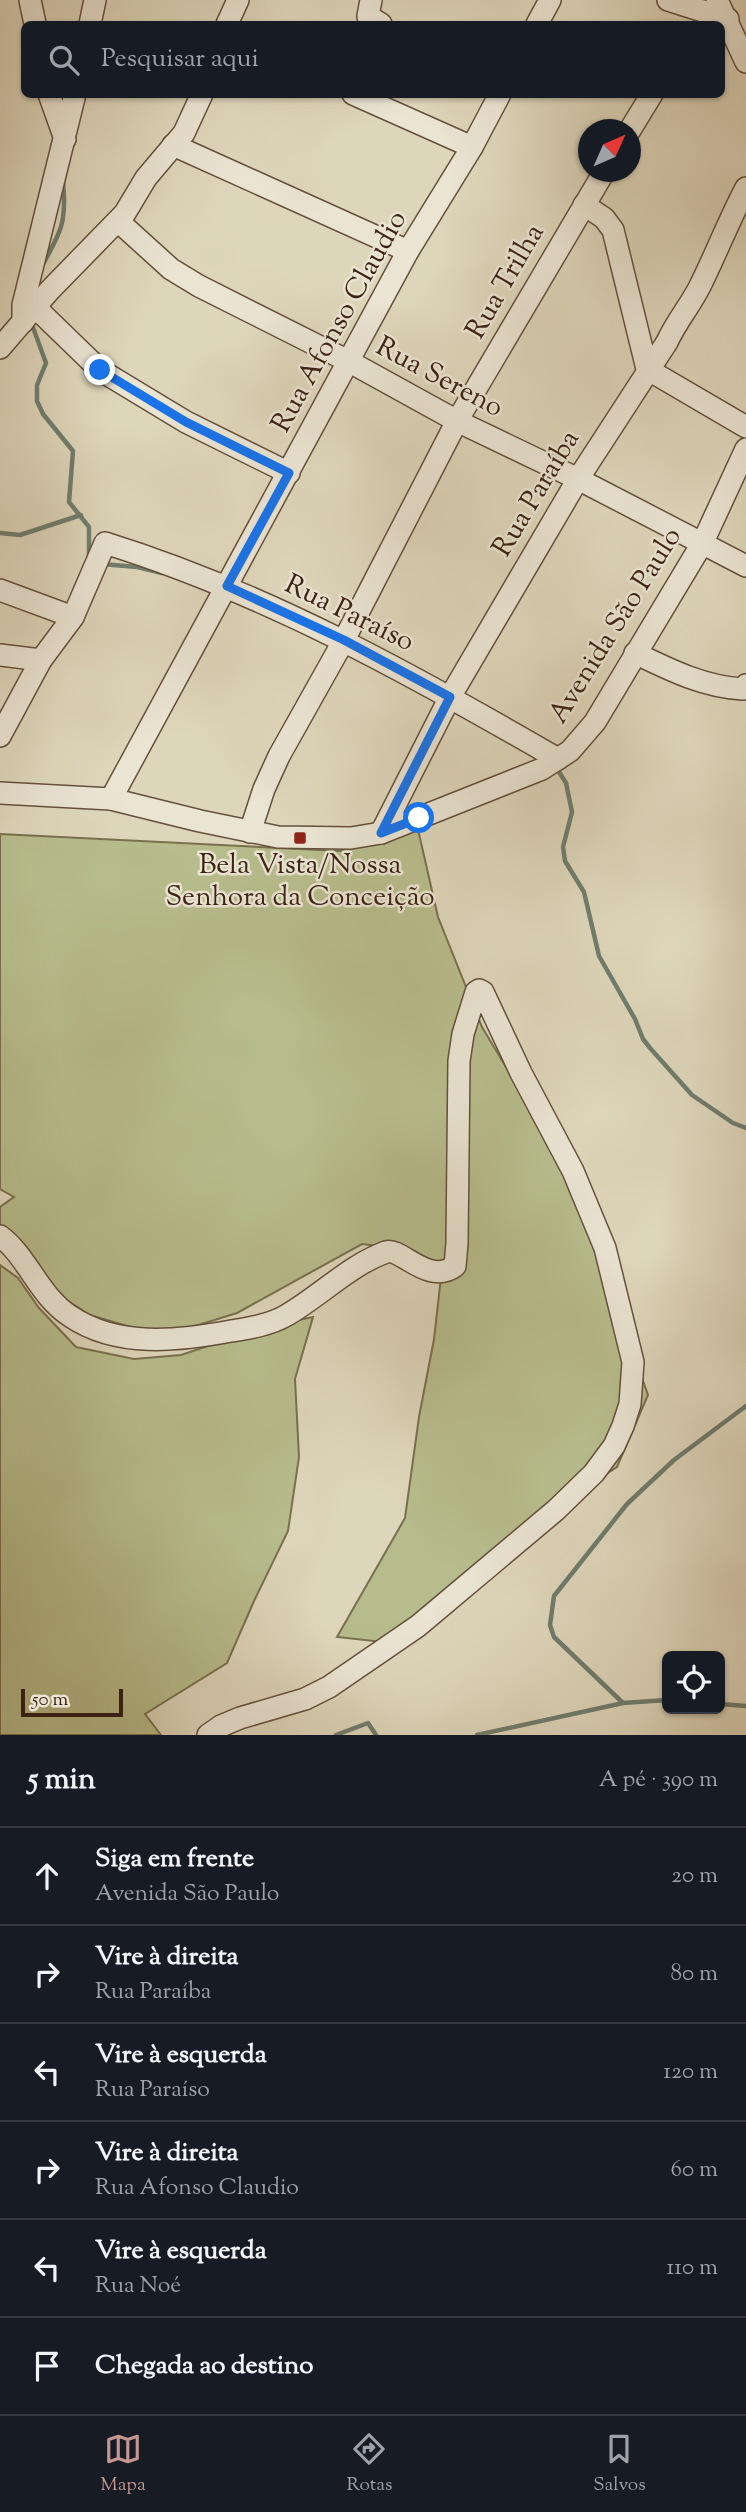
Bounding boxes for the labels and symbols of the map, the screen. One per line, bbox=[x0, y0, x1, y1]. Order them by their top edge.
north arrow bbox=[578, 119, 641, 182]
street label: Rua Afonso Claudio bbox=[262, 204, 418, 440]
street label: Rua Trilha bbox=[457, 217, 555, 347]
street label: Rua Sereno bbox=[368, 328, 510, 428]
route end bbox=[84, 354, 115, 385]
street label: Rua Paraíba bbox=[483, 423, 591, 565]
street label: Avenida São Paulo bbox=[540, 520, 692, 732]
street label: Rua Paraíso bbox=[277, 565, 421, 663]
route start bbox=[403, 802, 434, 833]
marker: Bela Vista/Nossa Senhora da Conceição bbox=[292, 830, 308, 846]
place label: Bela Vista/Nossa Senhora da Conceição bbox=[165, 846, 435, 918]
scale bar bbox=[21, 1686, 122, 1718]

